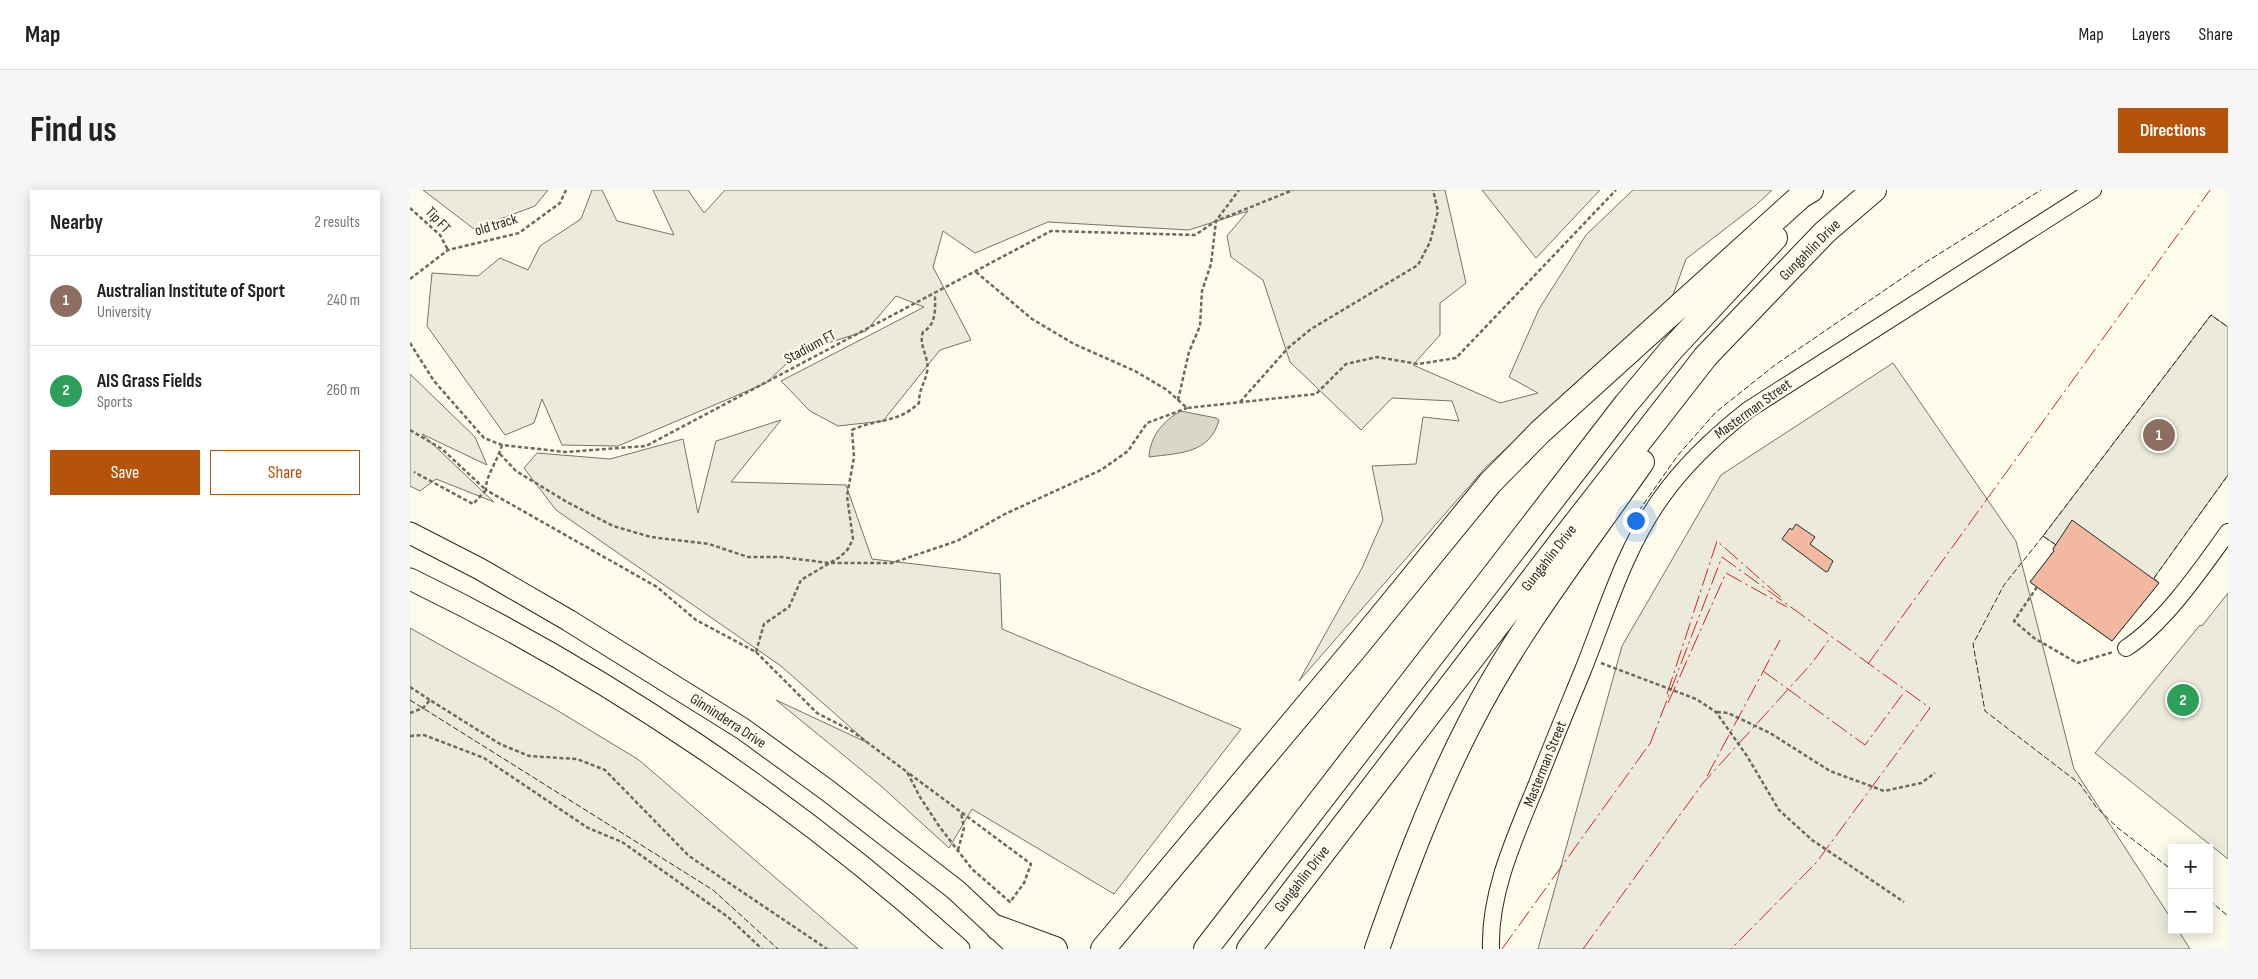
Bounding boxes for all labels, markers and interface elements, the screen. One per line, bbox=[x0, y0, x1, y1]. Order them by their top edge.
text: Map bbox=[25, 20, 60, 49]
text: Map bbox=[2079, 24, 2104, 45]
text: Layers bbox=[2132, 24, 2171, 45]
text: Share bbox=[2199, 24, 2233, 45]
button: Directions bbox=[2118, 108, 2228, 153]
text: Find us bbox=[30, 109, 117, 152]
street label: Tip FT bbox=[421, 203, 455, 237]
street label: old track bbox=[472, 209, 520, 240]
text: Nearby bbox=[50, 210, 103, 235]
text: 2 results bbox=[314, 213, 360, 232]
street label: Gungahlin Drive bbox=[1775, 215, 1845, 285]
text: Australian Institute of Sport bbox=[97, 280, 285, 303]
text: 1 bbox=[63, 291, 69, 310]
text: 240 m bbox=[327, 291, 360, 310]
text: University bbox=[97, 303, 151, 322]
street label: Stadium FT bbox=[781, 325, 839, 369]
text: AIS Grass Fields bbox=[97, 370, 202, 393]
street label: Masterman Street bbox=[1711, 374, 1796, 443]
text: 2 bbox=[62, 381, 70, 400]
text: 260 m bbox=[326, 381, 360, 400]
text: Sports bbox=[97, 393, 132, 412]
pin: 1 bbox=[2143, 416, 2175, 454]
button: Save bbox=[50, 450, 200, 495]
button: Share bbox=[210, 450, 360, 495]
your location bbox=[1623, 508, 1649, 534]
street label: Gungahlin Drive bbox=[1517, 521, 1581, 595]
pin: 2 bbox=[2167, 681, 2199, 719]
street label: Ginninderra Drive bbox=[686, 689, 770, 753]
street label: Masterman Street bbox=[1519, 718, 1571, 810]
street label: Gungahlin Drive bbox=[1270, 842, 1334, 916]
map controls bbox=[2168, 844, 2213, 934]
button: + bbox=[2168, 844, 2213, 889]
button: − bbox=[2168, 889, 2213, 934]

